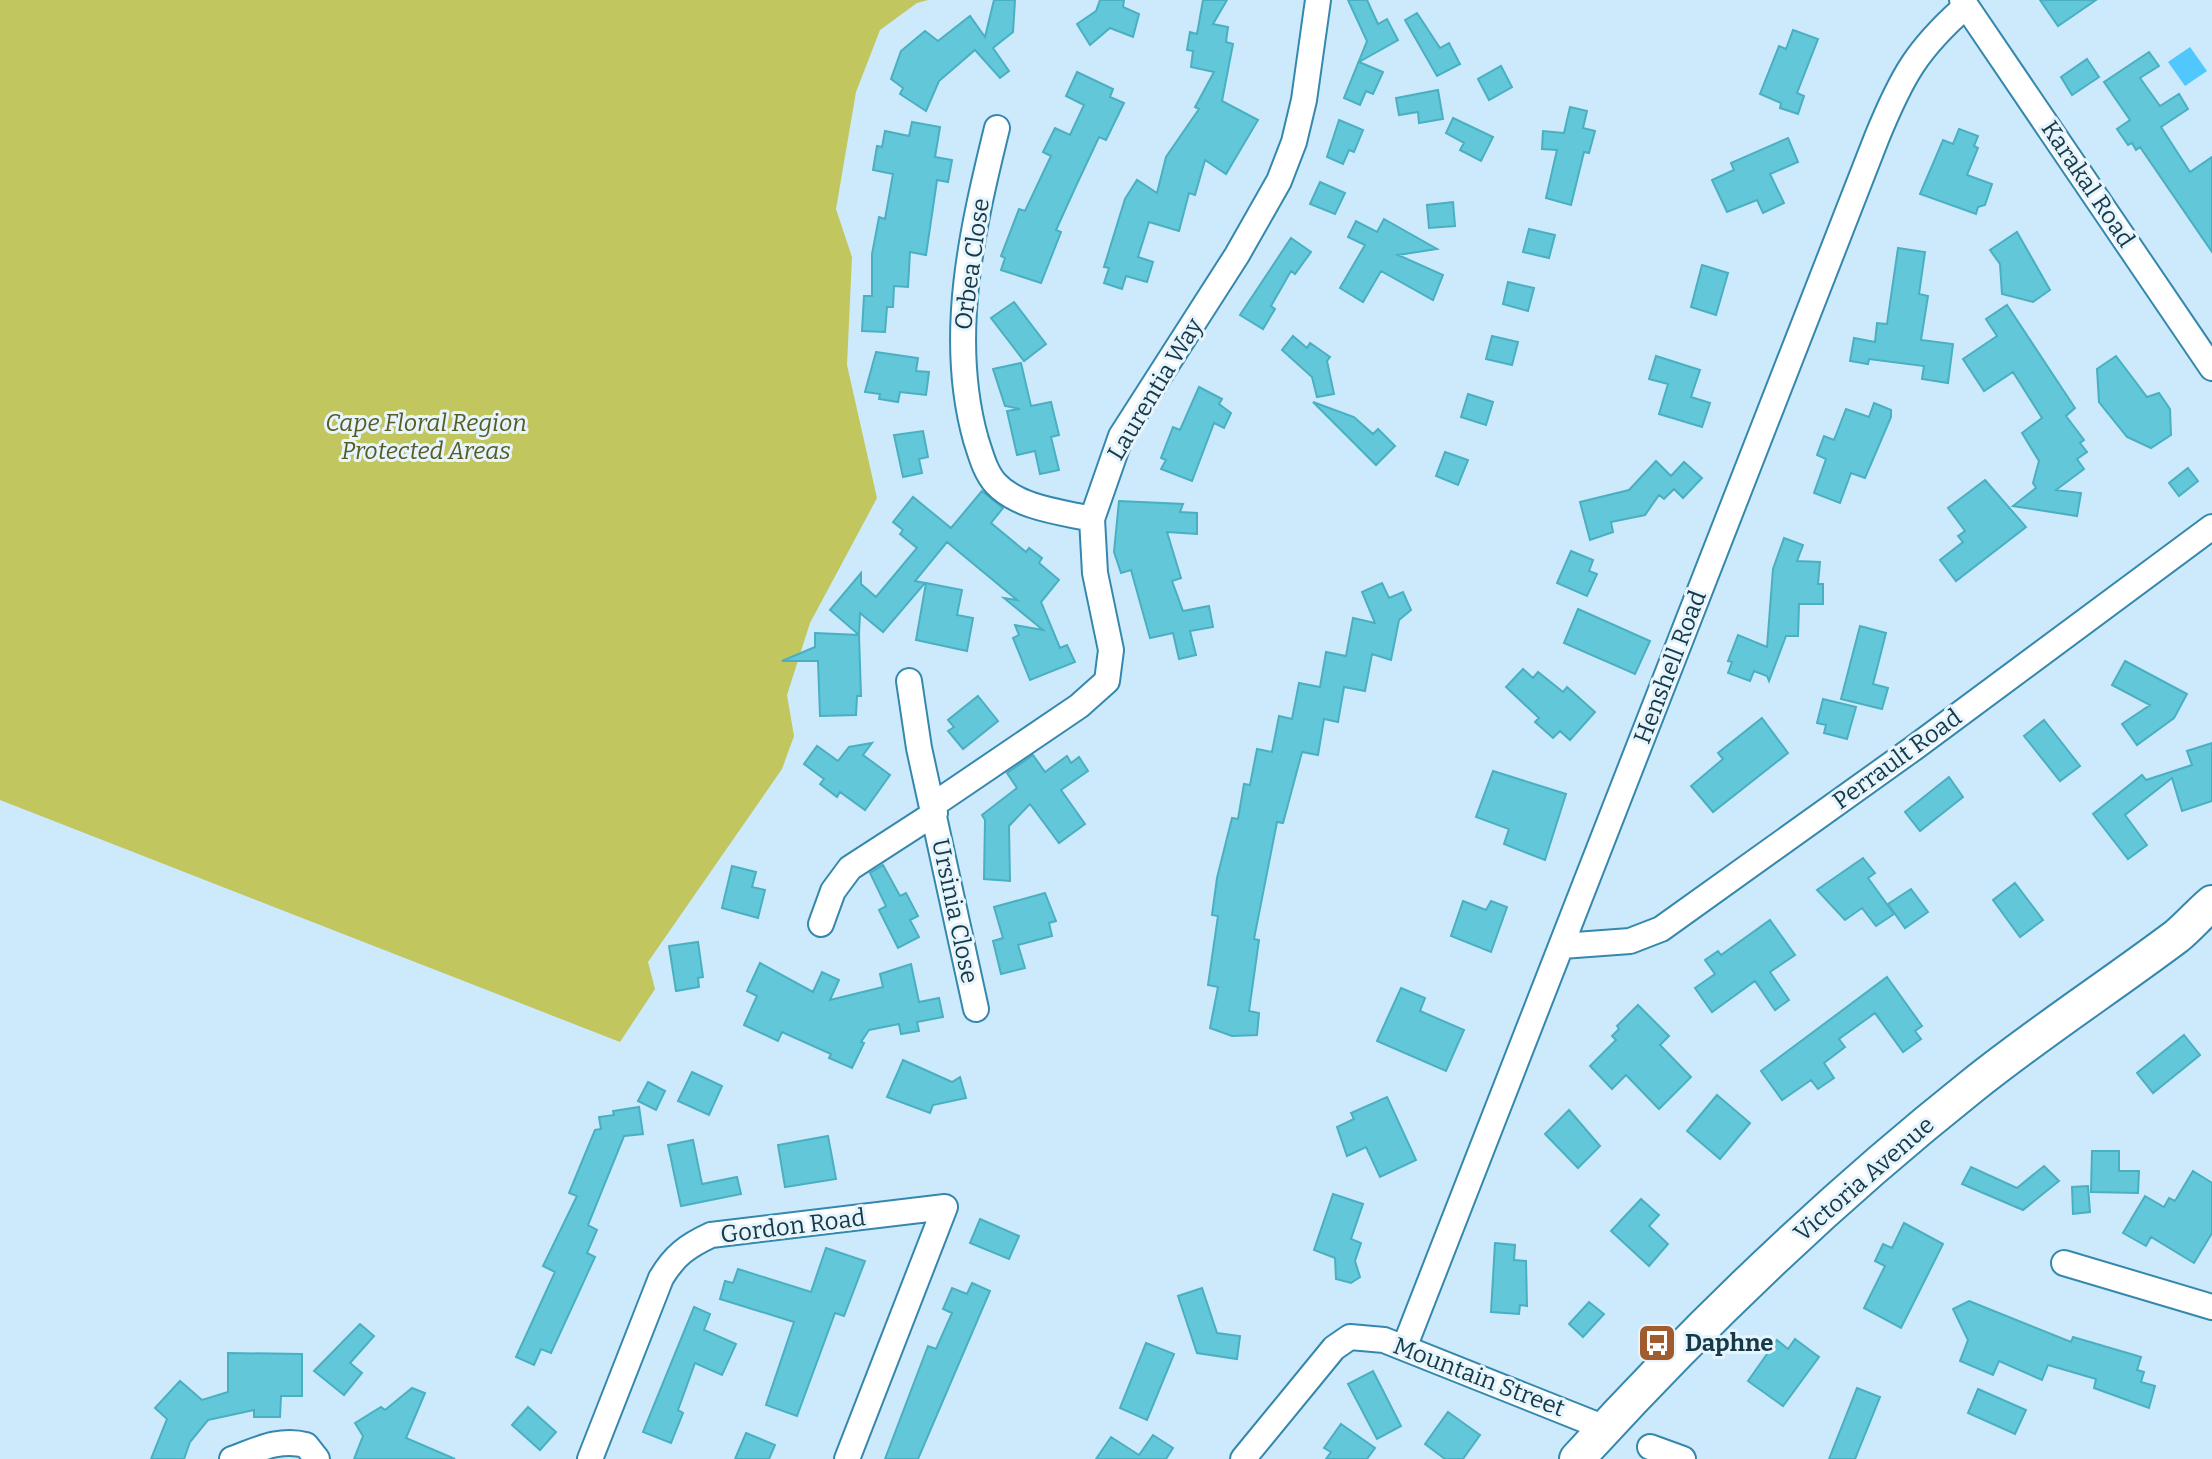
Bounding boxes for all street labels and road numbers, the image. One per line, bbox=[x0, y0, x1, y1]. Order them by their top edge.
street label: Karakal Road bbox=[2035, 116, 2141, 252]
street label: Orbea Close bbox=[949, 196, 995, 332]
street label: Laurentia Way bbox=[1102, 313, 1208, 465]
street label: Henshell Road bbox=[1628, 587, 1712, 747]
street label: Perrault Road bbox=[1827, 703, 1967, 815]
street label: Ursinia Close bbox=[926, 836, 984, 986]
street label: Victoria Avenue bbox=[1788, 1111, 1940, 1247]
street label: Gordon Road bbox=[719, 1203, 867, 1249]
street label: Mountain Street bbox=[1389, 1331, 1569, 1423]

